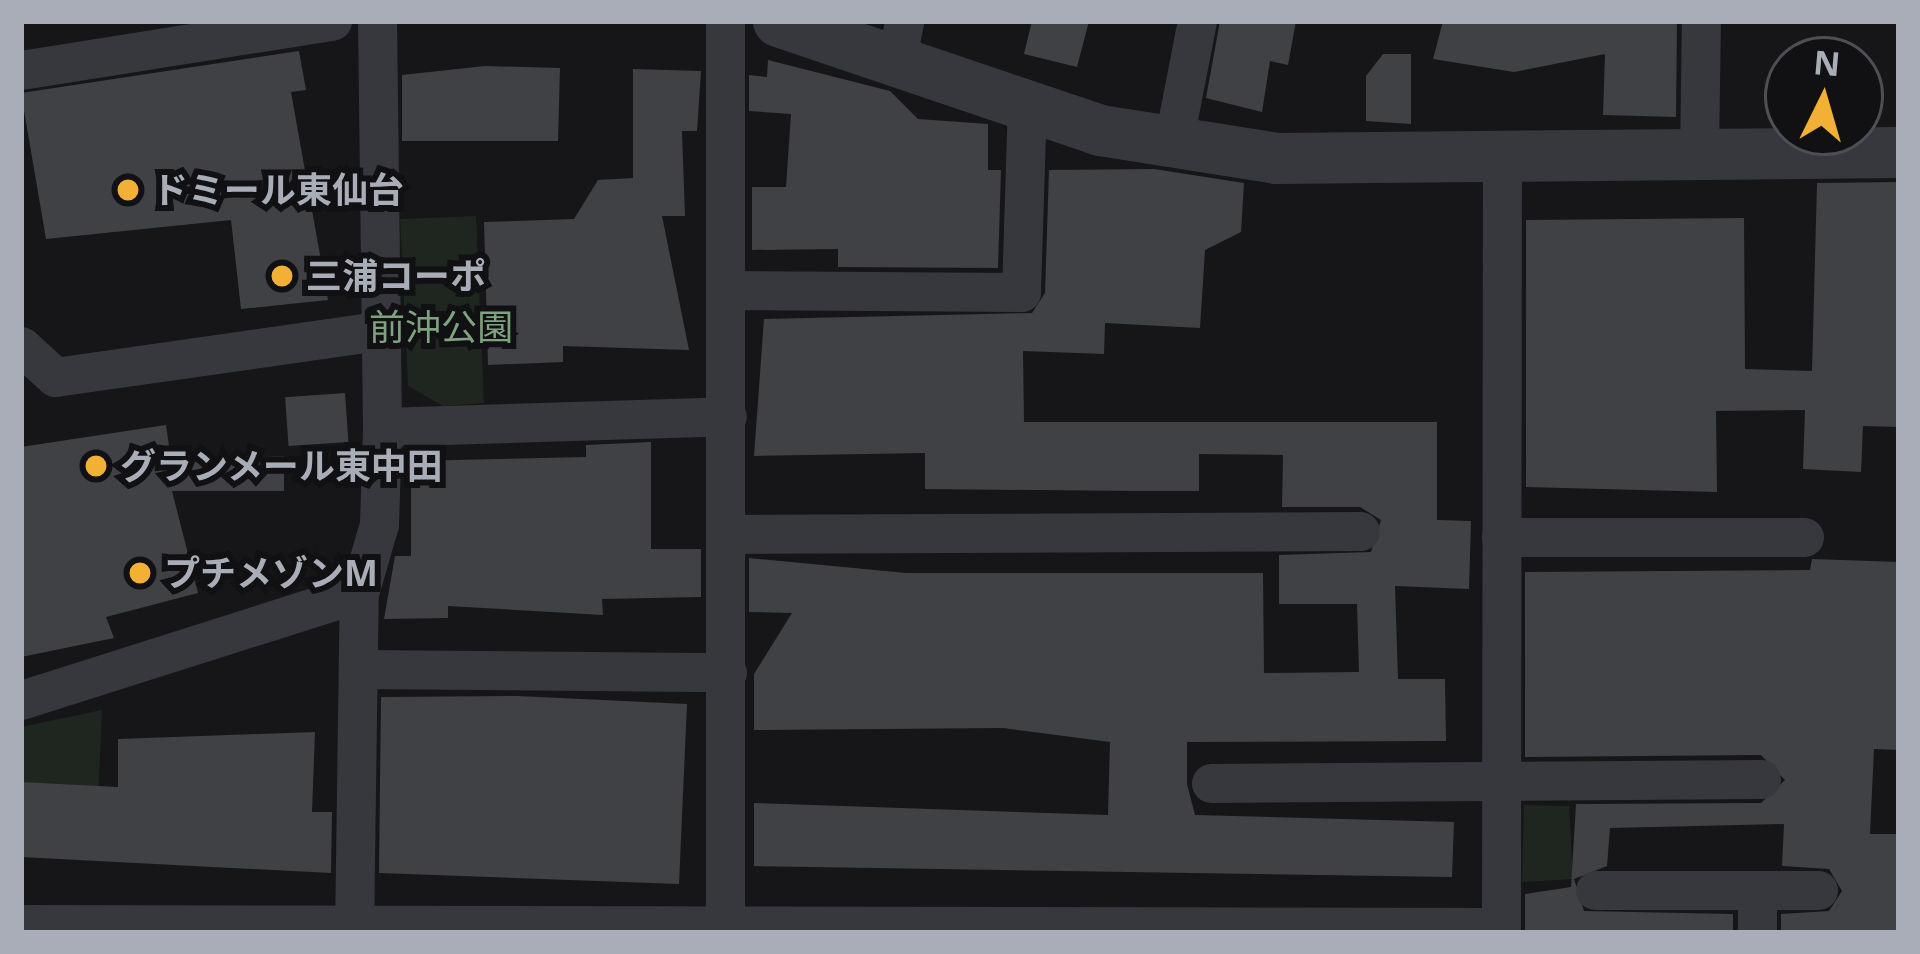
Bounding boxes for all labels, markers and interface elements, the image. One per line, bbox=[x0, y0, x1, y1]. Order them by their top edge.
north arrow bbox=[1764, 36, 1884, 156]
text: N bbox=[1812, 39, 1842, 86]
place label: ドミール東仙台 bbox=[152, 168, 404, 212]
marker: ドミール東仙台 bbox=[115, 177, 141, 203]
place label: 三浦コーポ bbox=[306, 254, 486, 298]
marker: 三浦コーポ bbox=[269, 263, 295, 289]
park label: 前沖公園 bbox=[369, 305, 513, 349]
place label: グランメール東中田 bbox=[120, 444, 444, 488]
marker: グランメール東中田 bbox=[83, 453, 109, 479]
place label: プチメゾンM bbox=[164, 551, 378, 595]
marker: プチメゾンM bbox=[127, 560, 153, 586]

